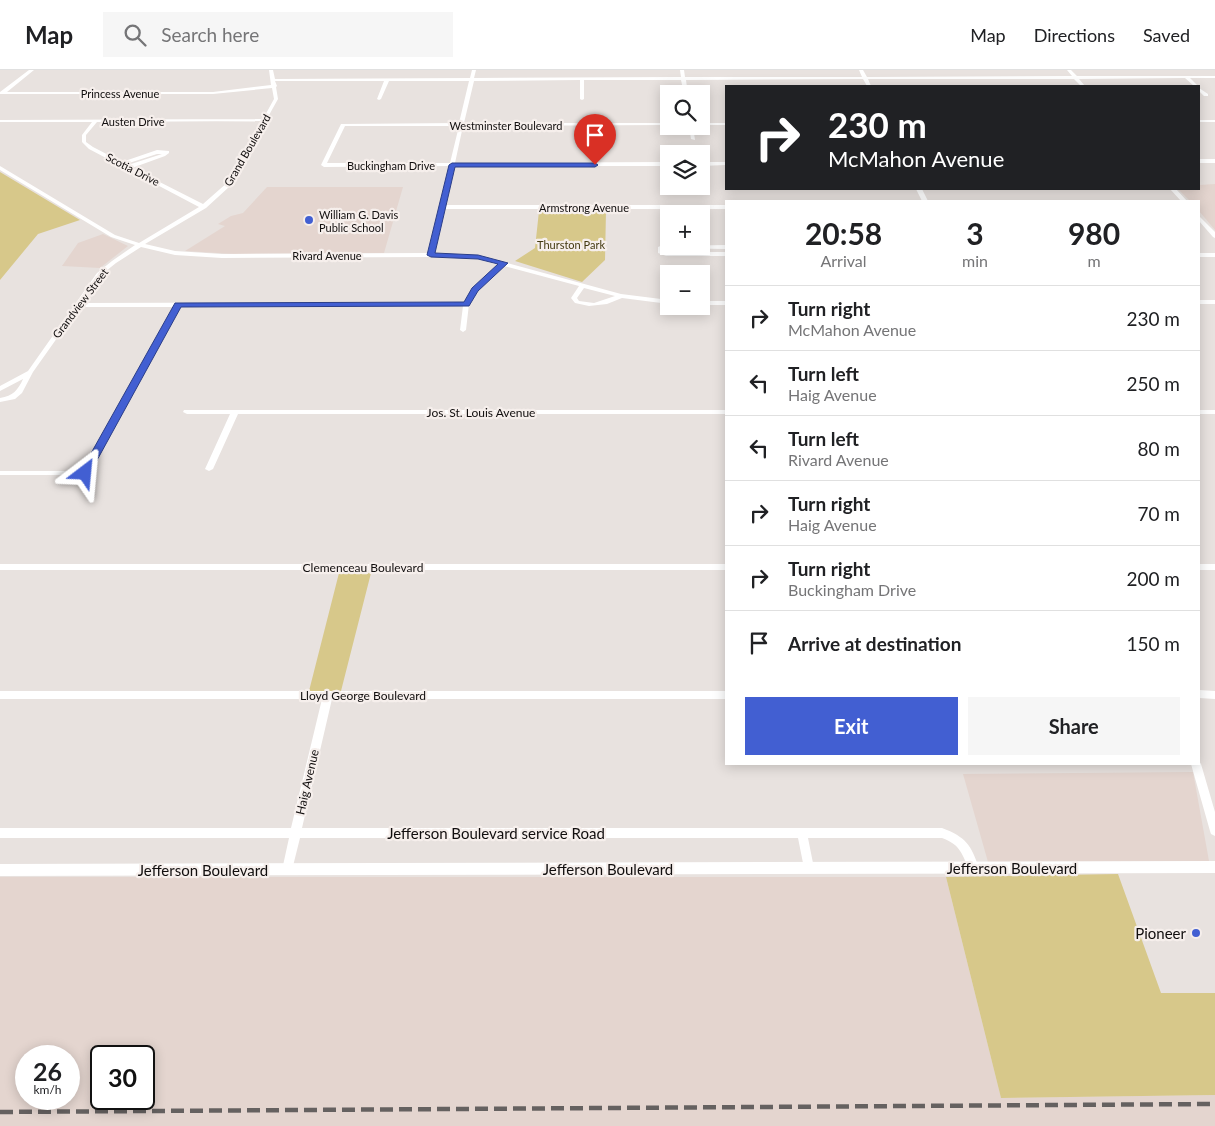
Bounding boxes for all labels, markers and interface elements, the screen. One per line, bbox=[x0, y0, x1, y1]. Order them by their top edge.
search box bbox=[103, 12, 453, 57]
text: Map bbox=[25, 20, 73, 49]
icon: search bbox=[121, 21, 149, 49]
text: Search here bbox=[161, 23, 259, 46]
text: Map bbox=[970, 24, 1006, 46]
text: Directions bbox=[1034, 24, 1115, 46]
text: Saved bbox=[1143, 24, 1190, 46]
map controls bbox=[660, 85, 710, 315]
button: search bbox=[660, 85, 710, 135]
street label: Princess Avenue bbox=[81, 87, 160, 100]
text: 230 m bbox=[828, 103, 927, 145]
icon: right bbox=[745, 105, 810, 170]
street label: Grand Boulevard bbox=[221, 112, 273, 188]
pin bbox=[574, 114, 616, 165]
street label: Austen Drive bbox=[101, 115, 165, 128]
street label: Westminster Boulevard bbox=[450, 119, 562, 132]
icon: arrive bbox=[581, 121, 609, 149]
button: layers bbox=[660, 145, 710, 195]
text: McMahon Avenue bbox=[828, 145, 1004, 172]
street label: Scotia Drive bbox=[104, 150, 162, 188]
street label: Buckingham Drive bbox=[347, 159, 435, 172]
street label: Armstrong Avenue bbox=[539, 201, 629, 214]
button: + bbox=[660, 205, 710, 255]
place label: William G. Davis Public School bbox=[319, 208, 398, 234]
marker: William G. Davis Public School bbox=[303, 214, 315, 226]
text: 20:58 bbox=[805, 215, 882, 251]
text: 3 bbox=[966, 215, 984, 251]
text: 980 bbox=[1068, 215, 1120, 251]
park label: Thurston Park bbox=[537, 238, 605, 251]
street label: Rivard Avenue bbox=[292, 249, 362, 262]
text: Arrival bbox=[820, 251, 867, 270]
text: min bbox=[962, 251, 988, 270]
text: m bbox=[1087, 251, 1101, 270]
button: − bbox=[660, 265, 710, 315]
street label: Grandview Street bbox=[50, 266, 110, 340]
text: Turn right bbox=[788, 297, 870, 320]
icon: right bbox=[745, 304, 773, 332]
text: 230 m bbox=[1126, 307, 1180, 330]
text: McMahon Avenue bbox=[788, 320, 916, 339]
text: Turn left bbox=[788, 362, 859, 385]
icon: left bbox=[745, 369, 773, 397]
text: 250 m bbox=[1126, 372, 1180, 395]
text: Haig Avenue bbox=[788, 385, 877, 404]
street label: Jos. St. Louis Avenue bbox=[427, 405, 535, 420]
text: Turn left bbox=[788, 427, 859, 450]
icon: left bbox=[745, 434, 773, 462]
text: 80 m bbox=[1137, 437, 1180, 460]
position arrow bbox=[58, 446, 110, 498]
text: Rivard Avenue bbox=[788, 450, 889, 469]
text: Turn right bbox=[788, 492, 870, 515]
icon: right bbox=[745, 499, 773, 527]
text: 70 m bbox=[1137, 502, 1180, 525]
text: Haig Avenue bbox=[788, 515, 877, 534]
text: Turn right bbox=[788, 557, 870, 580]
street label: Clemenceau Boulevard bbox=[303, 560, 423, 575]
icon: right bbox=[745, 564, 773, 592]
text: 200 m bbox=[1126, 567, 1180, 590]
text: Buckingham Drive bbox=[788, 580, 916, 599]
icon: arrive bbox=[745, 629, 773, 657]
text: Arrive at destination bbox=[788, 632, 961, 655]
text: 150 m bbox=[1126, 632, 1180, 655]
street label: Lloyd George Boulevard bbox=[300, 688, 426, 703]
button: Exit bbox=[745, 697, 958, 755]
button: Share bbox=[968, 697, 1180, 755]
street label: Haig Avenue bbox=[292, 748, 322, 816]
street label: Jefferson Boulevard service Road bbox=[387, 824, 605, 842]
street label: Jefferson Boulevard bbox=[947, 859, 1077, 877]
street label: Jefferson Boulevard bbox=[543, 860, 673, 878]
street label: Jefferson Boulevard bbox=[138, 861, 268, 879]
place label: Pioneer bbox=[1135, 924, 1187, 942]
marker: Pioneer bbox=[1190, 927, 1202, 939]
speed limit sign: 30 bbox=[90, 1045, 155, 1110]
text: 26 bbox=[33, 1056, 62, 1086]
text: km/h bbox=[33, 1082, 62, 1097]

